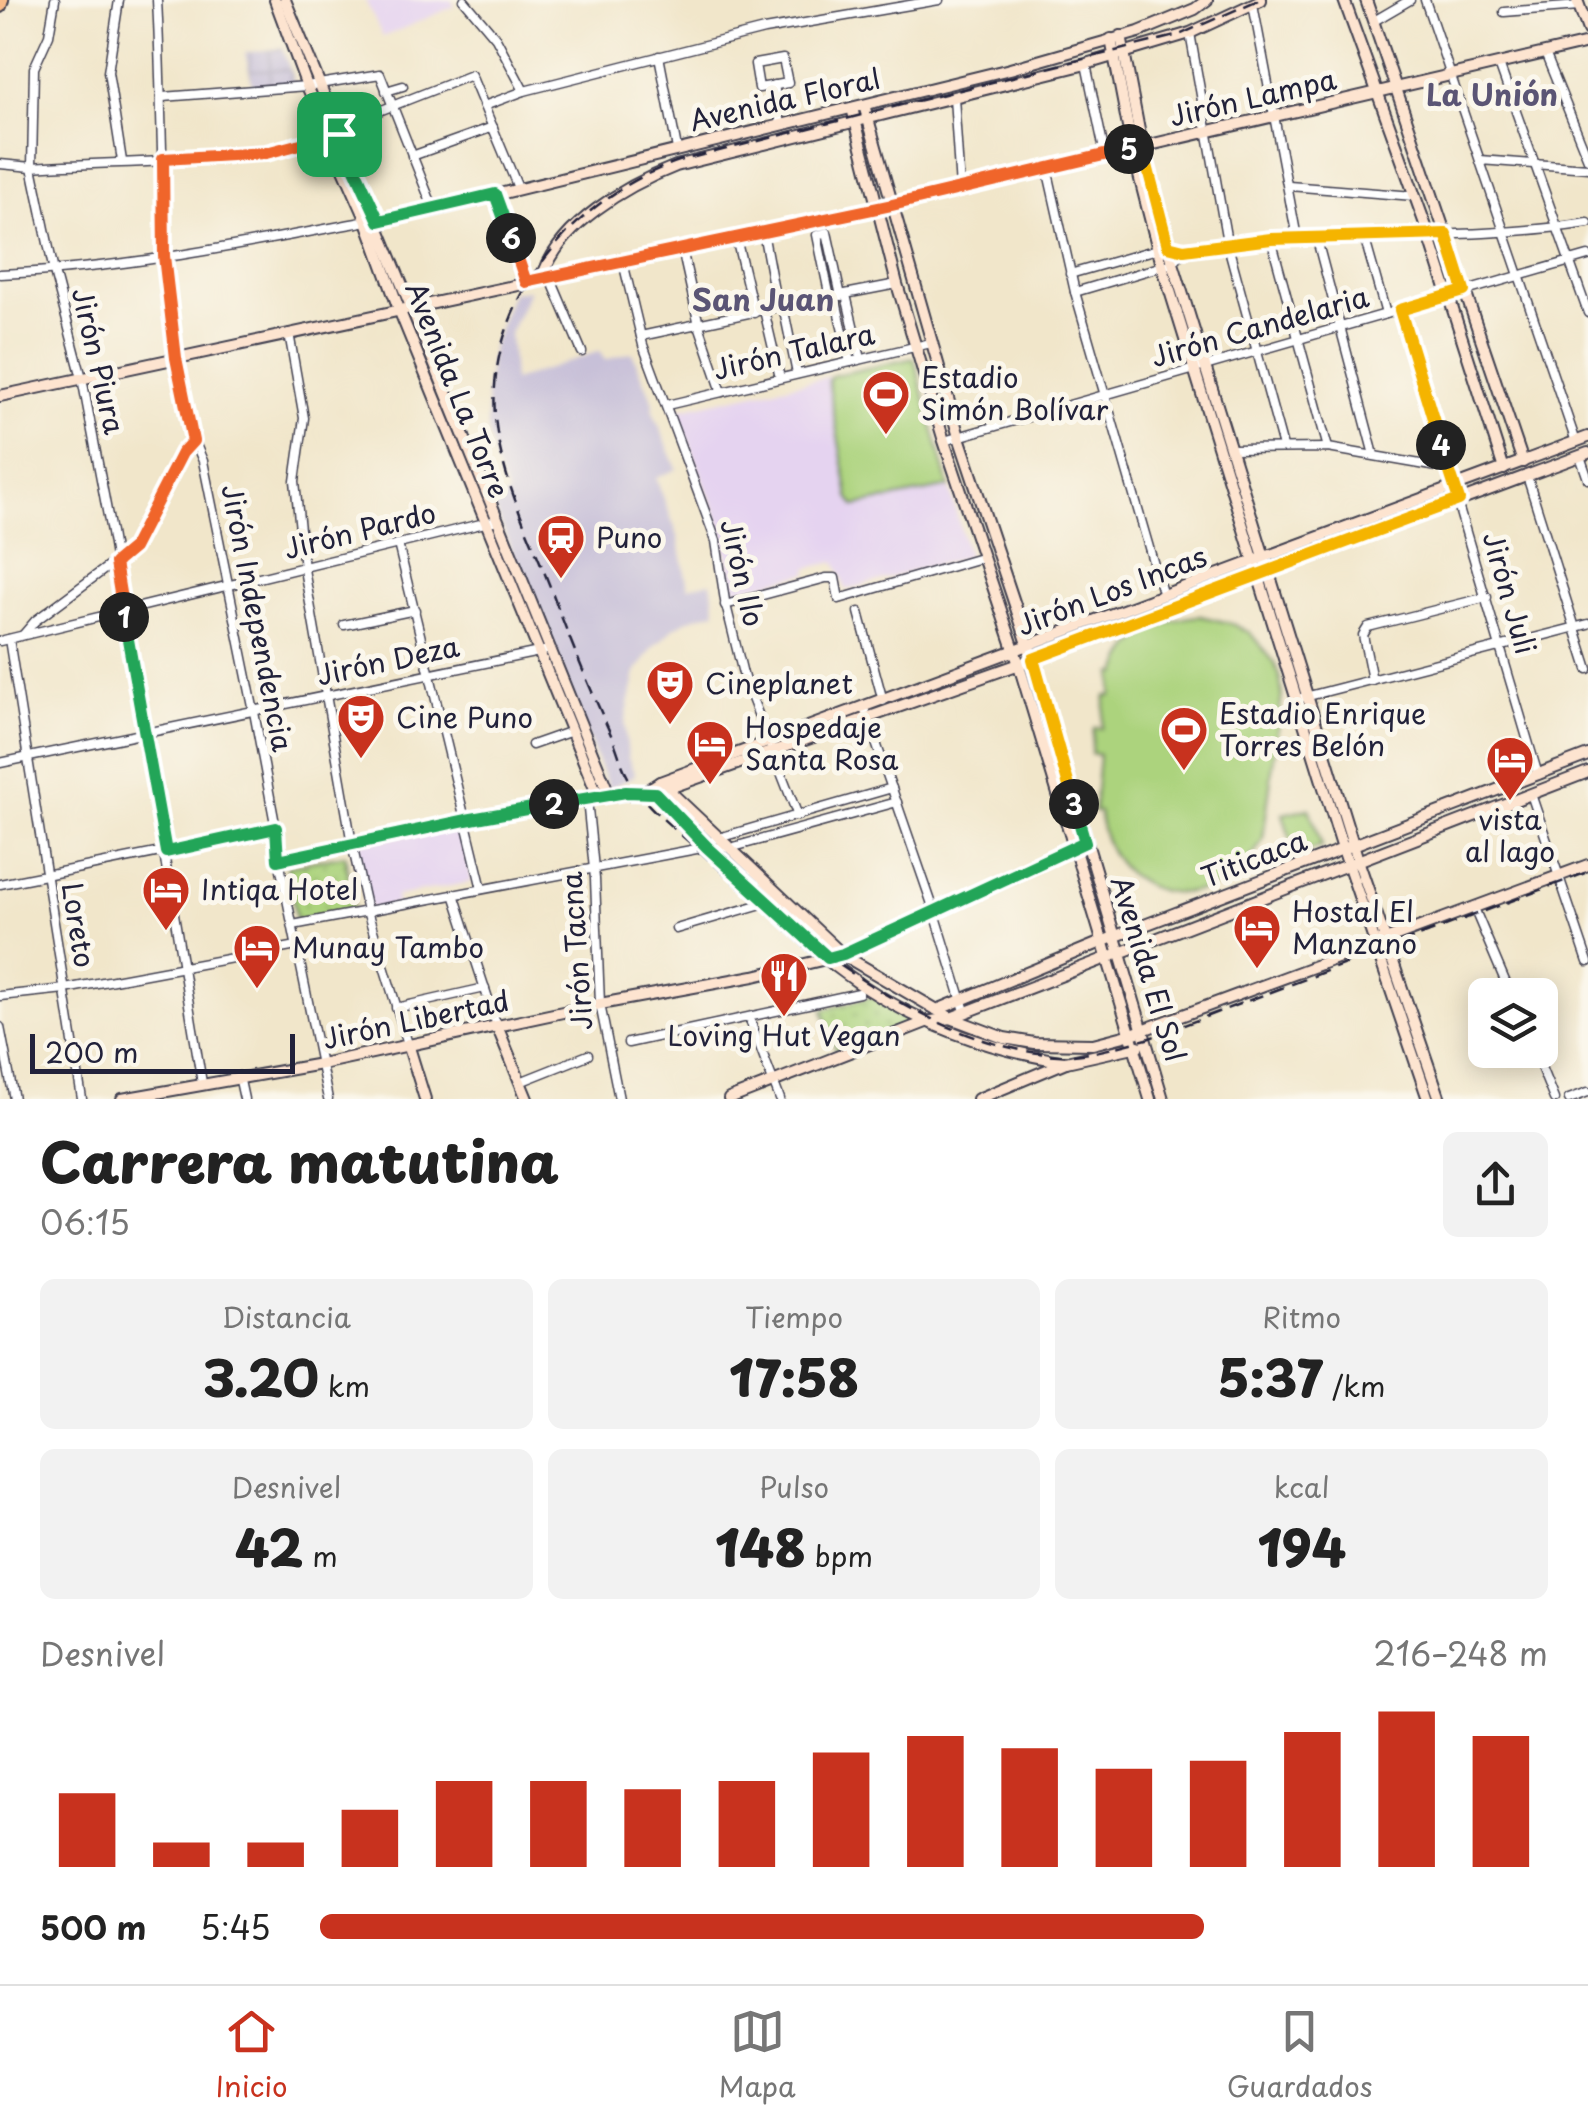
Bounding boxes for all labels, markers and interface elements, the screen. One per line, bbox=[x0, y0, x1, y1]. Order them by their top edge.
street label: Avenida Floral bbox=[685, 56, 884, 141]
street label: Jirón Lampa bbox=[1165, 56, 1341, 137]
district label: La Unión bbox=[1426, 71, 1558, 116]
pin bbox=[297, 92, 382, 177]
icon: arrive bbox=[312, 107, 367, 162]
pin: 5 bbox=[1104, 124, 1154, 174]
text: 5 bbox=[1120, 127, 1138, 170]
pin: 6 bbox=[486, 213, 536, 263]
text: 6 bbox=[501, 216, 521, 259]
street label: Jirón Candelaria bbox=[1146, 274, 1374, 377]
street label: Avenida La Torre bbox=[395, 275, 521, 504]
district label: San Juan bbox=[692, 276, 834, 321]
street label: Jirón Piura bbox=[62, 283, 137, 439]
street label: Jirón Talara bbox=[709, 311, 879, 390]
place label: Estadio Simón Bolívar bbox=[921, 355, 1109, 430]
sports icon: Estadio Simón Bolívar bbox=[860, 368, 912, 436]
pin: 4 bbox=[1416, 420, 1466, 470]
text: 4 bbox=[1431, 423, 1451, 466]
street label: Jirón Independencia bbox=[211, 480, 306, 756]
street label: Jirón Pardo bbox=[279, 490, 440, 569]
station icon: Puno bbox=[535, 512, 587, 580]
place label: Puno bbox=[596, 515, 662, 558]
street label: Jirón Ilo bbox=[710, 515, 777, 631]
street label: Jirón Juli bbox=[1473, 526, 1548, 659]
street label: Jirón Los Incas bbox=[1011, 534, 1212, 645]
pin: 1 bbox=[99, 592, 149, 642]
text: 1 bbox=[117, 595, 131, 638]
street label: Jirón Deza bbox=[313, 623, 463, 696]
theatre icon: Cineplanet bbox=[644, 658, 696, 726]
place label: Cineplanet bbox=[705, 661, 853, 704]
place label: Estadio Enrique Torres Belón bbox=[1219, 691, 1426, 766]
theatre icon: Cine Puno bbox=[335, 692, 387, 760]
place label: Cine Puno bbox=[396, 695, 533, 738]
sports icon: Estadio Enrique Torres Belón bbox=[1158, 704, 1210, 772]
place label: Hospedaje Santa Rosa bbox=[745, 705, 899, 780]
hotel icon: Hospedaje Santa Rosa bbox=[684, 718, 736, 786]
hotel icon: vista al lago bbox=[1484, 734, 1536, 802]
pin: 2 bbox=[529, 779, 579, 829]
pin: 3 bbox=[1049, 779, 1099, 829]
text: 2 bbox=[544, 782, 564, 825]
text: 3 bbox=[1065, 782, 1083, 825]
place label: vista al lago bbox=[1465, 797, 1555, 872]
street label: Titicaca bbox=[1194, 818, 1313, 897]
hotel icon: Intiqa Hotel bbox=[140, 864, 192, 932]
place label: Intiqa Hotel bbox=[201, 867, 358, 910]
street label: Jirón Tacna bbox=[548, 870, 602, 1032]
street label: Avenida El Sol bbox=[1101, 870, 1198, 1067]
street label: Loreto bbox=[52, 879, 107, 970]
place label: Hostal El Manzano bbox=[1292, 889, 1417, 964]
hotel icon: Hostal El Manzano bbox=[1231, 902, 1283, 970]
hotel icon: Munay Tambo bbox=[231, 922, 283, 990]
place label: Munay Tambo bbox=[292, 925, 484, 968]
restaurant icon: Loving Hut Vegan bbox=[758, 950, 810, 1018]
street label: Jirón Libertad bbox=[319, 978, 513, 1059]
map controls bbox=[1468, 978, 1558, 1068]
button: layers bbox=[1468, 978, 1558, 1068]
place label: Loving Hut Vegan bbox=[667, 1013, 901, 1056]
scale bar bbox=[30, 1029, 295, 1074]
text: 200 m bbox=[45, 1030, 138, 1073]
text: Carrera matutina bbox=[40, 1119, 559, 1202]
button: share bbox=[1443, 1132, 1548, 1237]
text: 06:15 bbox=[40, 1198, 130, 1246]
text: Distancia bbox=[222, 1295, 351, 1338]
text: Tiempo bbox=[745, 1295, 843, 1338]
text: Ritmo bbox=[1262, 1295, 1341, 1338]
text: 3.20 bbox=[203, 1338, 319, 1414]
text: 17:58 bbox=[729, 1338, 859, 1414]
text: 5:37 bbox=[1218, 1338, 1323, 1414]
text: km bbox=[319, 1364, 370, 1407]
text: /km bbox=[1323, 1364, 1385, 1407]
text: Desnivel bbox=[232, 1465, 341, 1508]
text: Pulso bbox=[759, 1465, 829, 1508]
text: kcal bbox=[1274, 1465, 1330, 1508]
text: 42 bbox=[235, 1508, 303, 1584]
text: 148 bbox=[715, 1508, 806, 1584]
text: 194 bbox=[1257, 1508, 1346, 1584]
text: m bbox=[303, 1534, 338, 1577]
text: bpm bbox=[806, 1534, 873, 1577]
text: Desnivel bbox=[40, 1629, 165, 1677]
text: 216–248 m bbox=[1373, 1629, 1548, 1677]
text: 500 m bbox=[40, 1903, 146, 1951]
text: 5:45 bbox=[200, 1903, 271, 1951]
tab: Inicio bbox=[216, 2004, 288, 2107]
tab: Mapa bbox=[719, 2004, 796, 2107]
tab: Guardados bbox=[1227, 2004, 1372, 2107]

